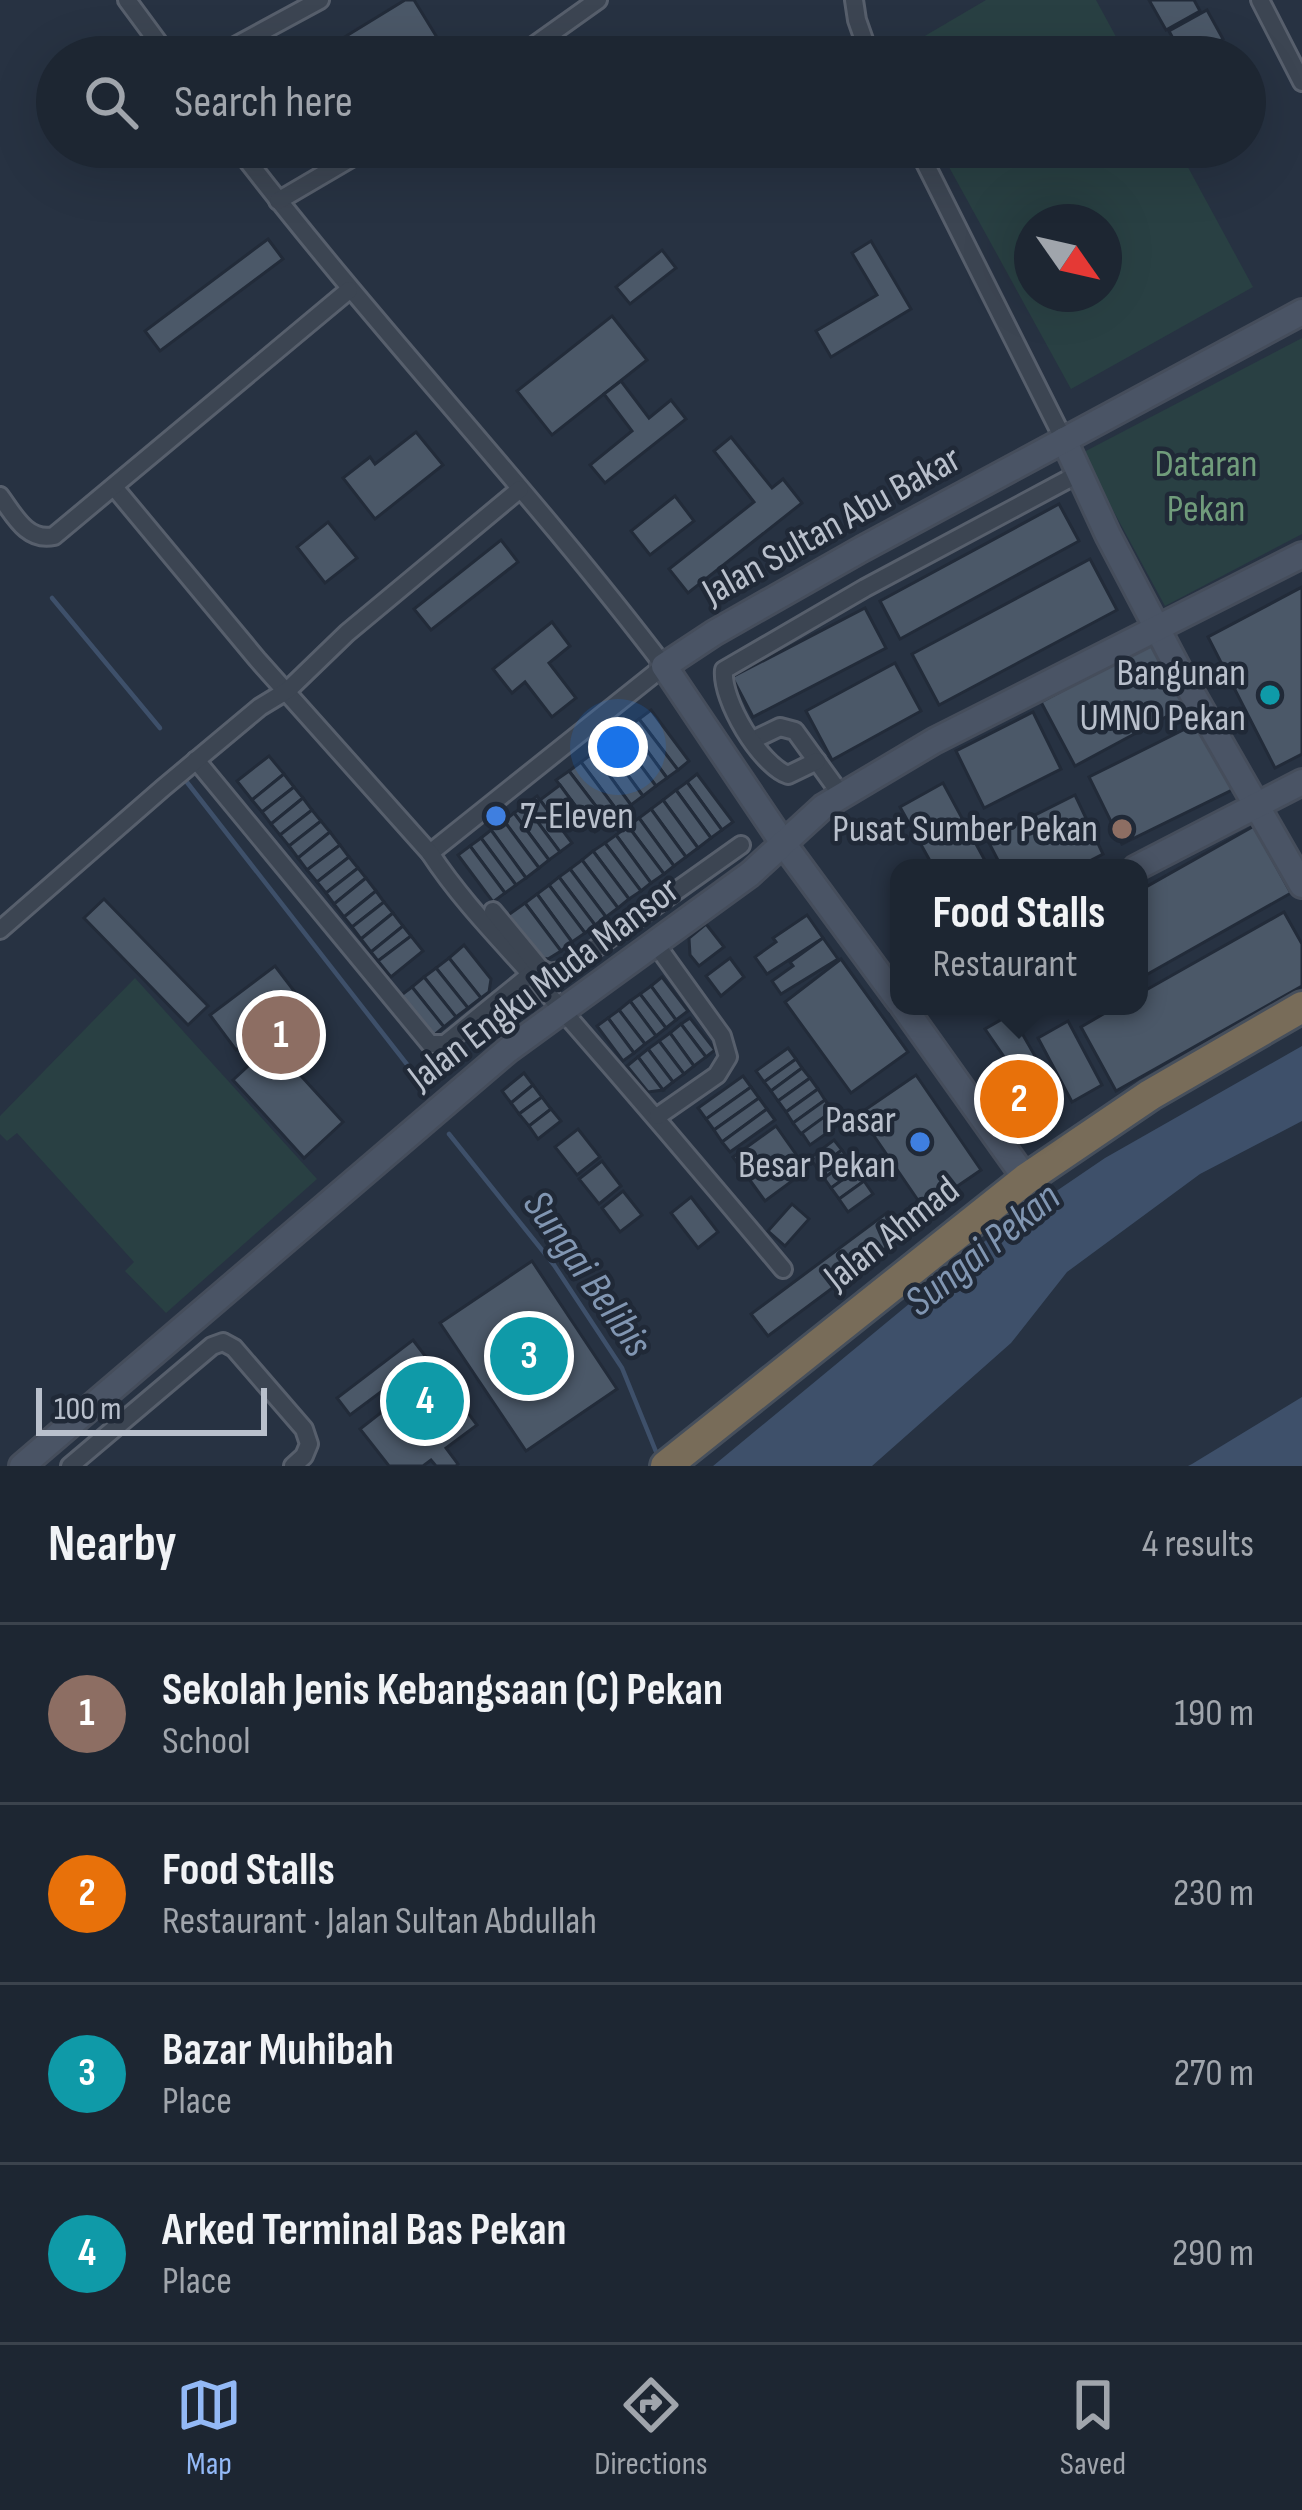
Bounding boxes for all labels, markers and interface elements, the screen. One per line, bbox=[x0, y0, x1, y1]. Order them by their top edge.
search box bbox=[36, 36, 1266, 168]
icon: search bbox=[78, 69, 144, 135]
text: Search here bbox=[174, 75, 353, 130]
north arrow bbox=[1014, 204, 1122, 312]
street label: Jalan Sultan Abu Bakar bbox=[694, 436, 969, 617]
park label: Dataran Pekan bbox=[1155, 441, 1257, 533]
place label: Bangunan UMNO Pekan bbox=[1079, 650, 1246, 742]
marker: Bangunan UMNO Pekan bbox=[1257, 682, 1283, 708]
your location bbox=[588, 717, 648, 777]
place label: 7-Eleven bbox=[520, 793, 634, 840]
marker: 7-Eleven bbox=[483, 803, 509, 829]
place label: Pusat Sumber Pekan bbox=[832, 806, 1098, 853]
marker: Pusat Sumber Pekan bbox=[1109, 816, 1135, 842]
popup bbox=[890, 859, 1148, 1015]
street label: Jalan Engku Muda Mansor bbox=[398, 867, 689, 1102]
text: Food Stalls bbox=[933, 886, 1105, 941]
text: Restaurant bbox=[933, 941, 1077, 988]
pin: 1 bbox=[242, 990, 320, 1080]
pin: 2 bbox=[980, 1054, 1058, 1144]
place label: Pasar Besar Pekan bbox=[738, 1097, 896, 1189]
marker: Pasar Besar Pekan bbox=[907, 1129, 933, 1155]
street label: Jalan Ahmad bbox=[814, 1167, 969, 1302]
water label: Sungai Pekan bbox=[895, 1172, 1071, 1328]
water label: Sungai Belibis bbox=[511, 1181, 663, 1367]
pin: 3 bbox=[490, 1311, 568, 1401]
pin: 4 bbox=[386, 1356, 464, 1446]
scale bar bbox=[36, 1382, 267, 1435]
text: 100 m bbox=[54, 1389, 121, 1429]
text: Nearby bbox=[48, 1514, 177, 1575]
text: 4 results bbox=[1142, 1521, 1254, 1568]
text: Sekolah Jenis Kebangsaan (C) Pekan bbox=[162, 1663, 723, 1718]
text: 1 bbox=[79, 1690, 95, 1737]
text: 190 m bbox=[1174, 1690, 1254, 1737]
text: School bbox=[162, 1718, 251, 1765]
text: Food Stalls bbox=[162, 1843, 335, 1898]
text: 2 bbox=[78, 1870, 96, 1917]
text: 230 m bbox=[1173, 1870, 1254, 1917]
text: Restaurant · Jalan Sultan Abdullah bbox=[162, 1898, 597, 1945]
text: Bazar Muhibah bbox=[162, 2023, 394, 2078]
text: 3 bbox=[78, 2050, 96, 2097]
text: 270 m bbox=[1174, 2050, 1254, 2097]
text: Place bbox=[162, 2078, 232, 2125]
text: Arked Terminal Bas Pekan bbox=[162, 2203, 567, 2258]
text: 4 bbox=[78, 2230, 96, 2277]
text: 290 m bbox=[1172, 2230, 1254, 2277]
text: Place bbox=[162, 2258, 232, 2305]
tab: Map bbox=[176, 2372, 242, 2484]
tab: Directions bbox=[594, 2372, 708, 2484]
tab: Saved bbox=[1060, 2372, 1126, 2484]

